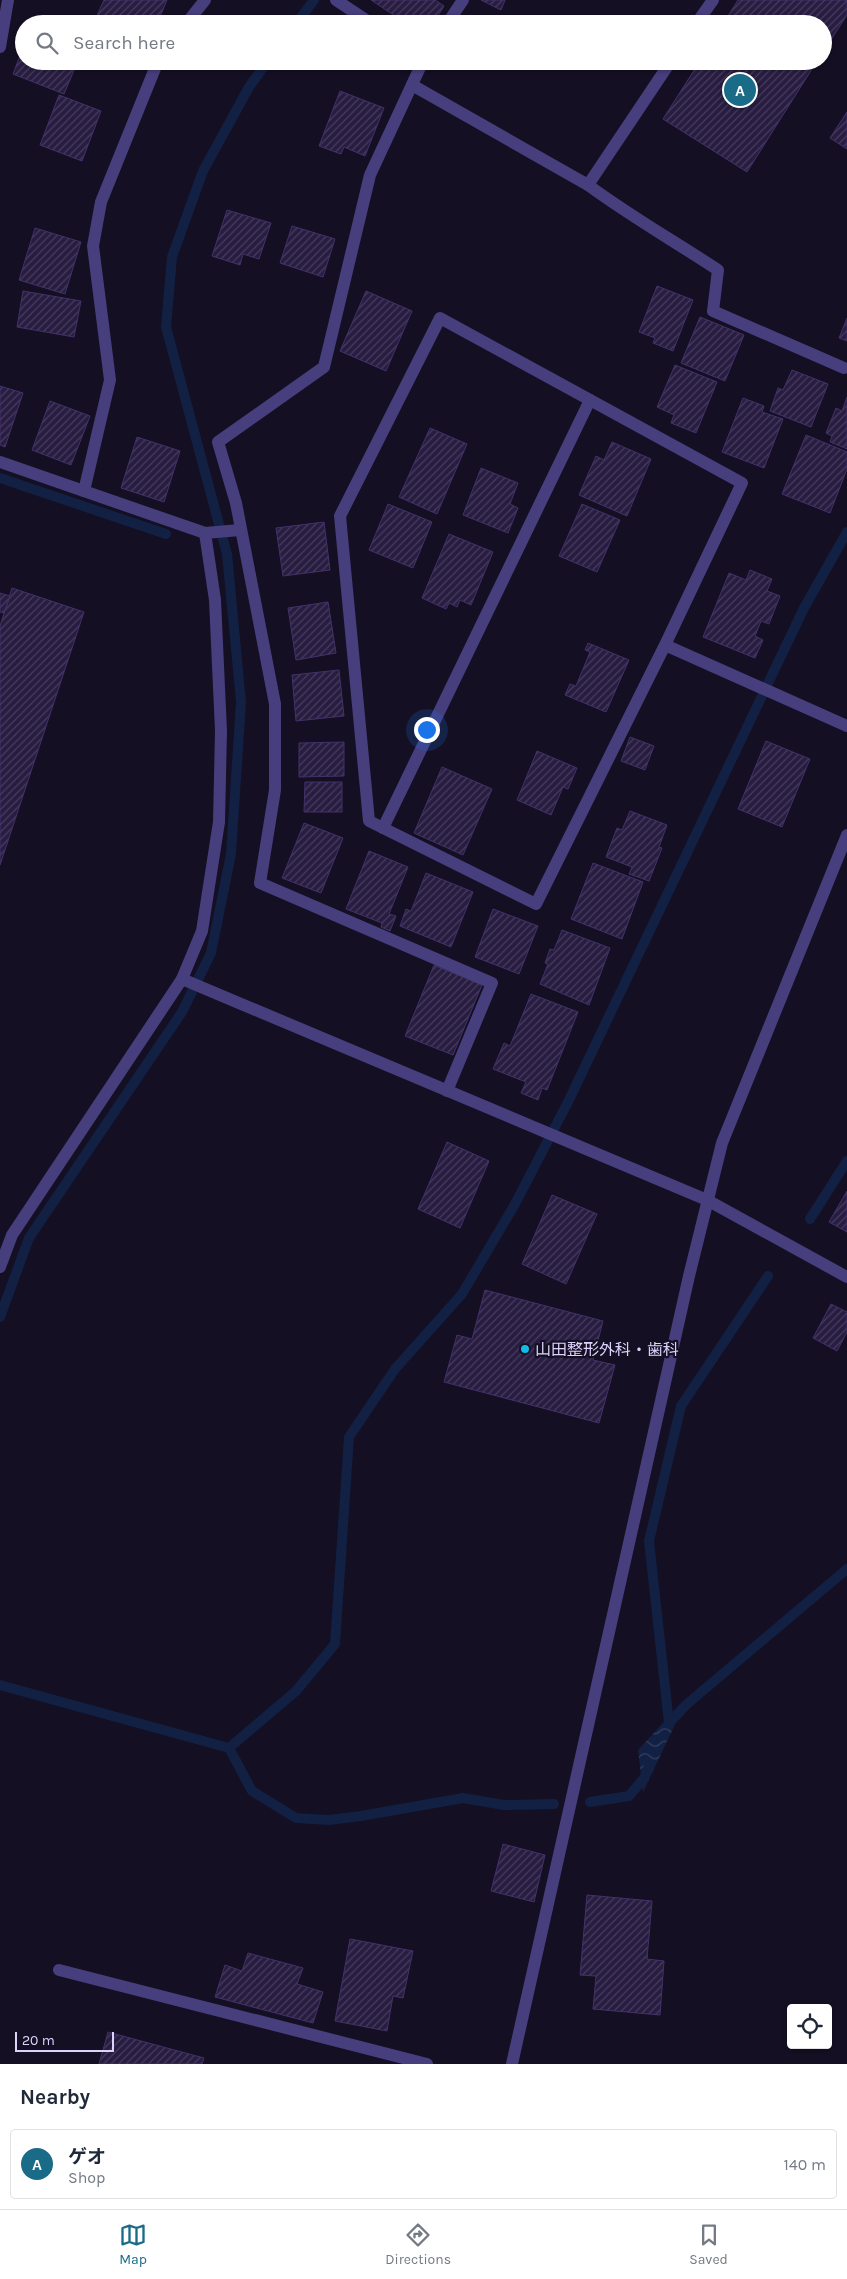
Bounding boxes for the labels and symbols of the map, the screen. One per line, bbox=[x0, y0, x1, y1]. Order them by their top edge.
pin: A bbox=[724, 71, 756, 109]
your location bbox=[414, 717, 440, 743]
place label: 山田整形外科・歯科 bbox=[535, 1340, 679, 1359]
marker: 山田整形外科・歯科 bbox=[519, 1343, 531, 1355]
scale bar bbox=[15, 2029, 114, 2052]

